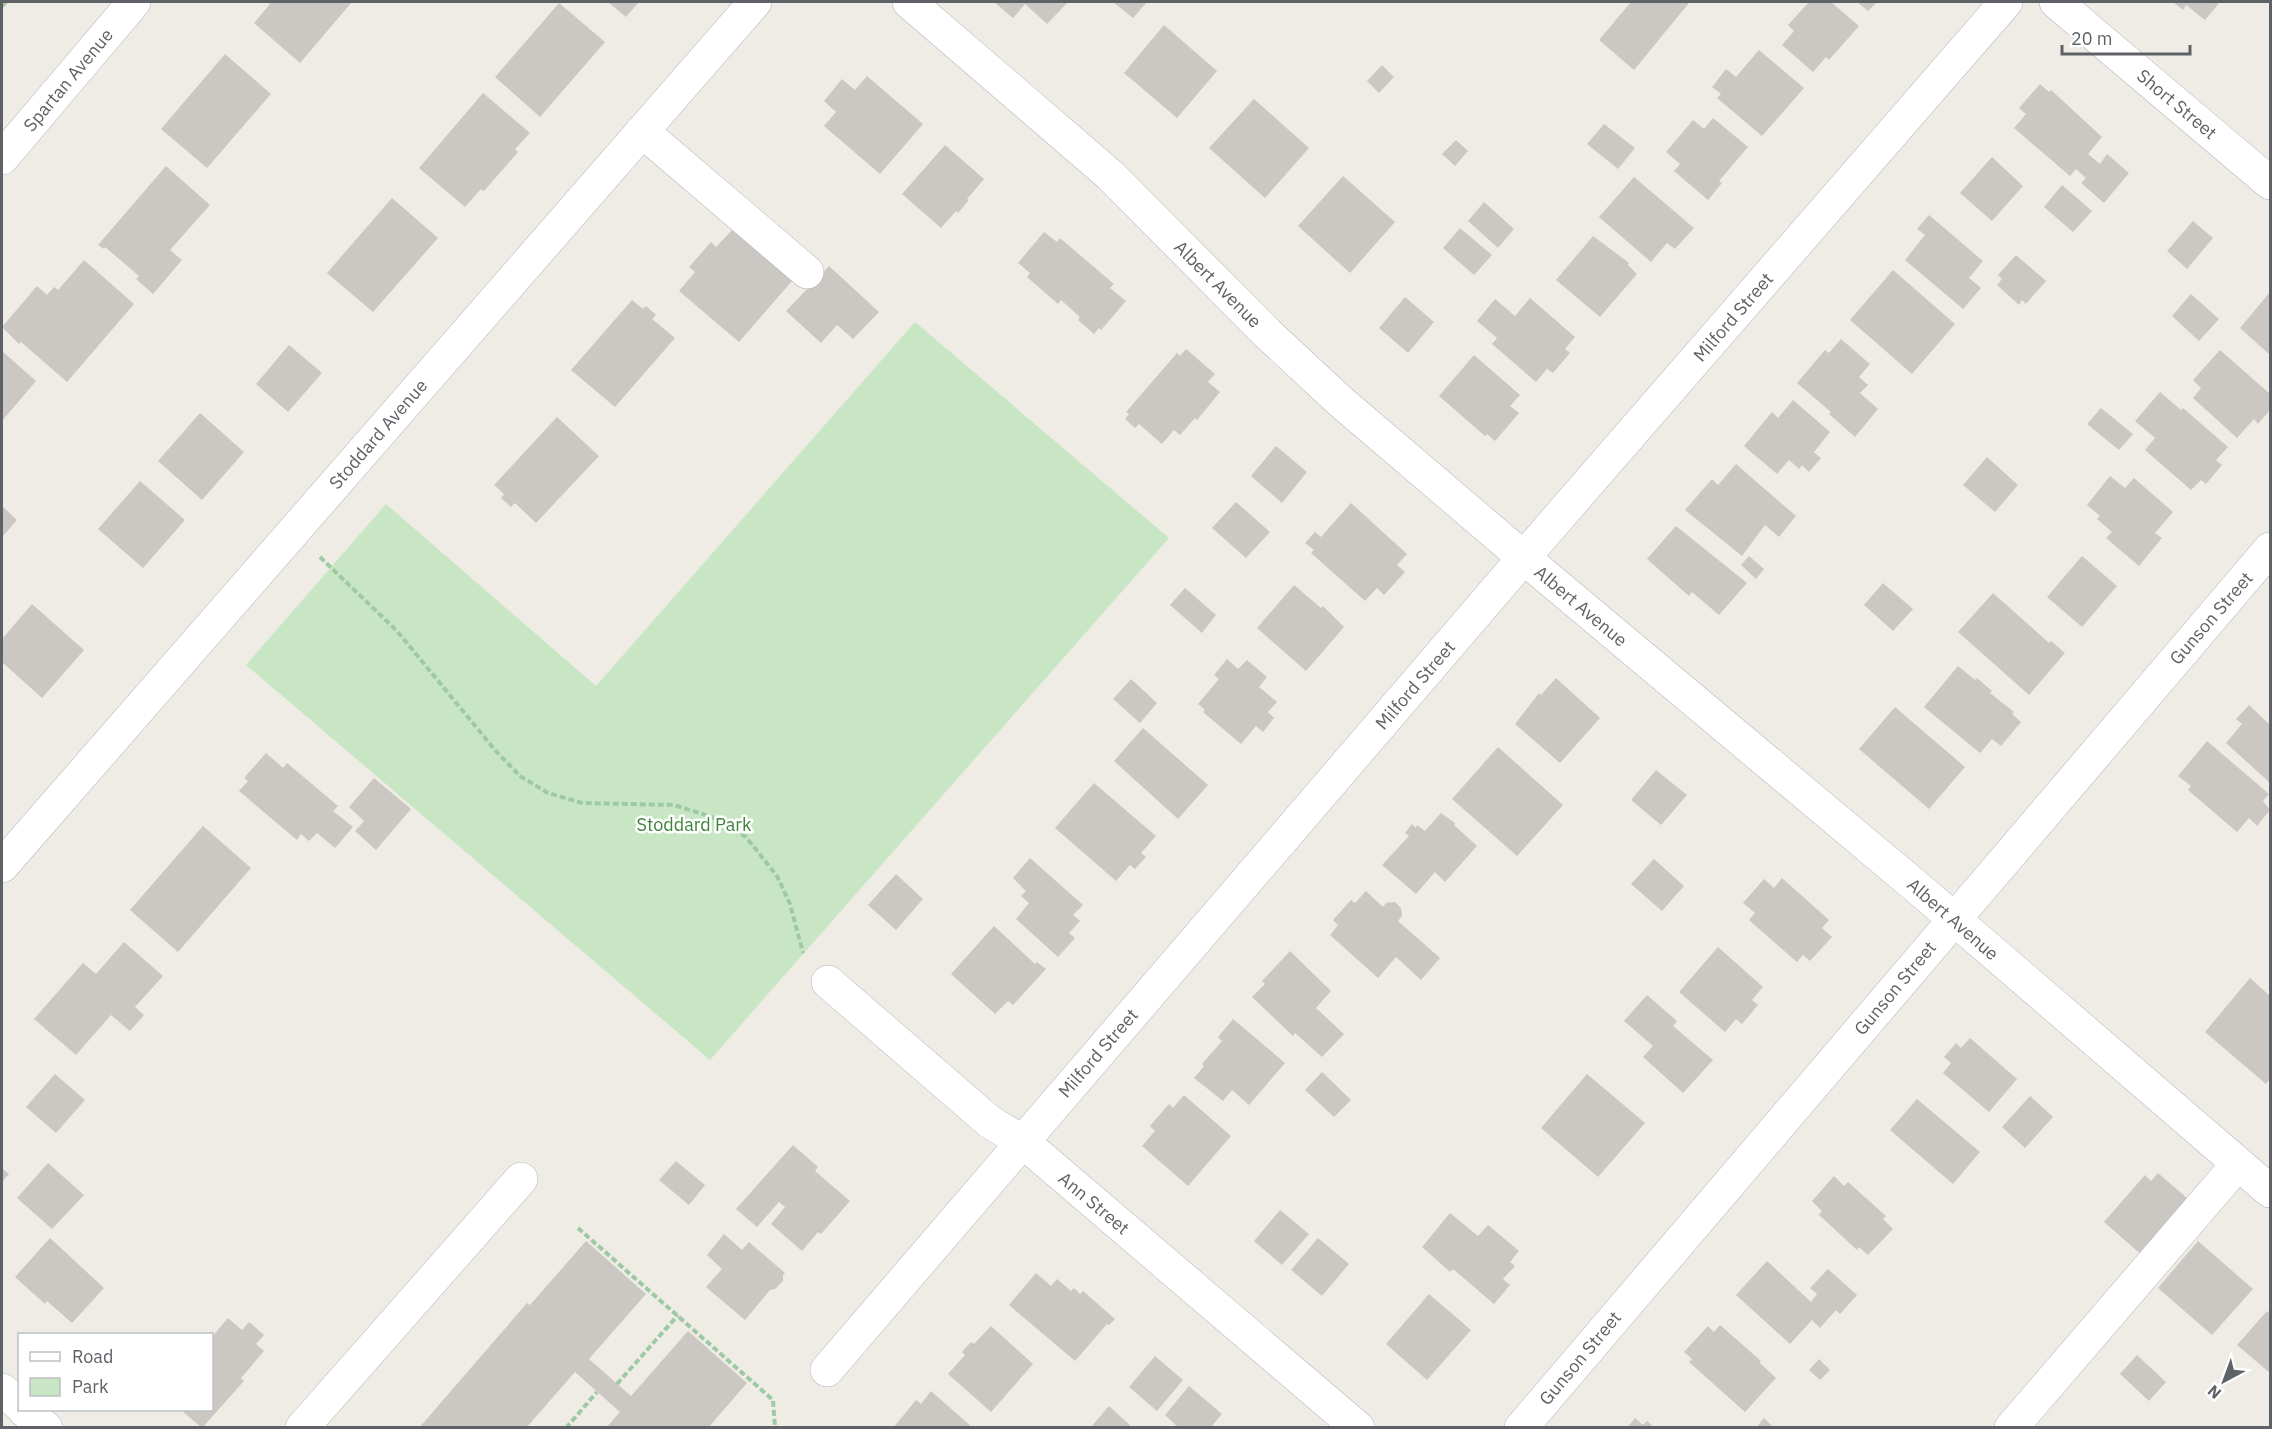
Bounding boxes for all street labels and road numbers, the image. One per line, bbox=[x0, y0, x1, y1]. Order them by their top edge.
street label: Spartan Avenue bbox=[18, 24, 118, 136]
street label: Short Street bbox=[2132, 64, 2222, 144]
street label: Albert Avenue bbox=[1170, 236, 1267, 333]
street label: Milford Street bbox=[1688, 268, 1778, 366]
street label: Stoddard Avenue bbox=[324, 374, 432, 494]
street label: Albert Avenue bbox=[1530, 561, 1632, 652]
street label: Gunson Street bbox=[2164, 567, 2258, 669]
street label: Milford Street bbox=[1370, 636, 1460, 734]
street label: Albert Avenue bbox=[1902, 873, 2004, 965]
street label: Gunson Street bbox=[1849, 936, 1941, 1040]
street label: Milford Street bbox=[1053, 1004, 1143, 1102]
street label: Ann Street bbox=[1054, 1167, 1134, 1239]
street label: Gunson Street bbox=[1534, 1306, 1626, 1410]

